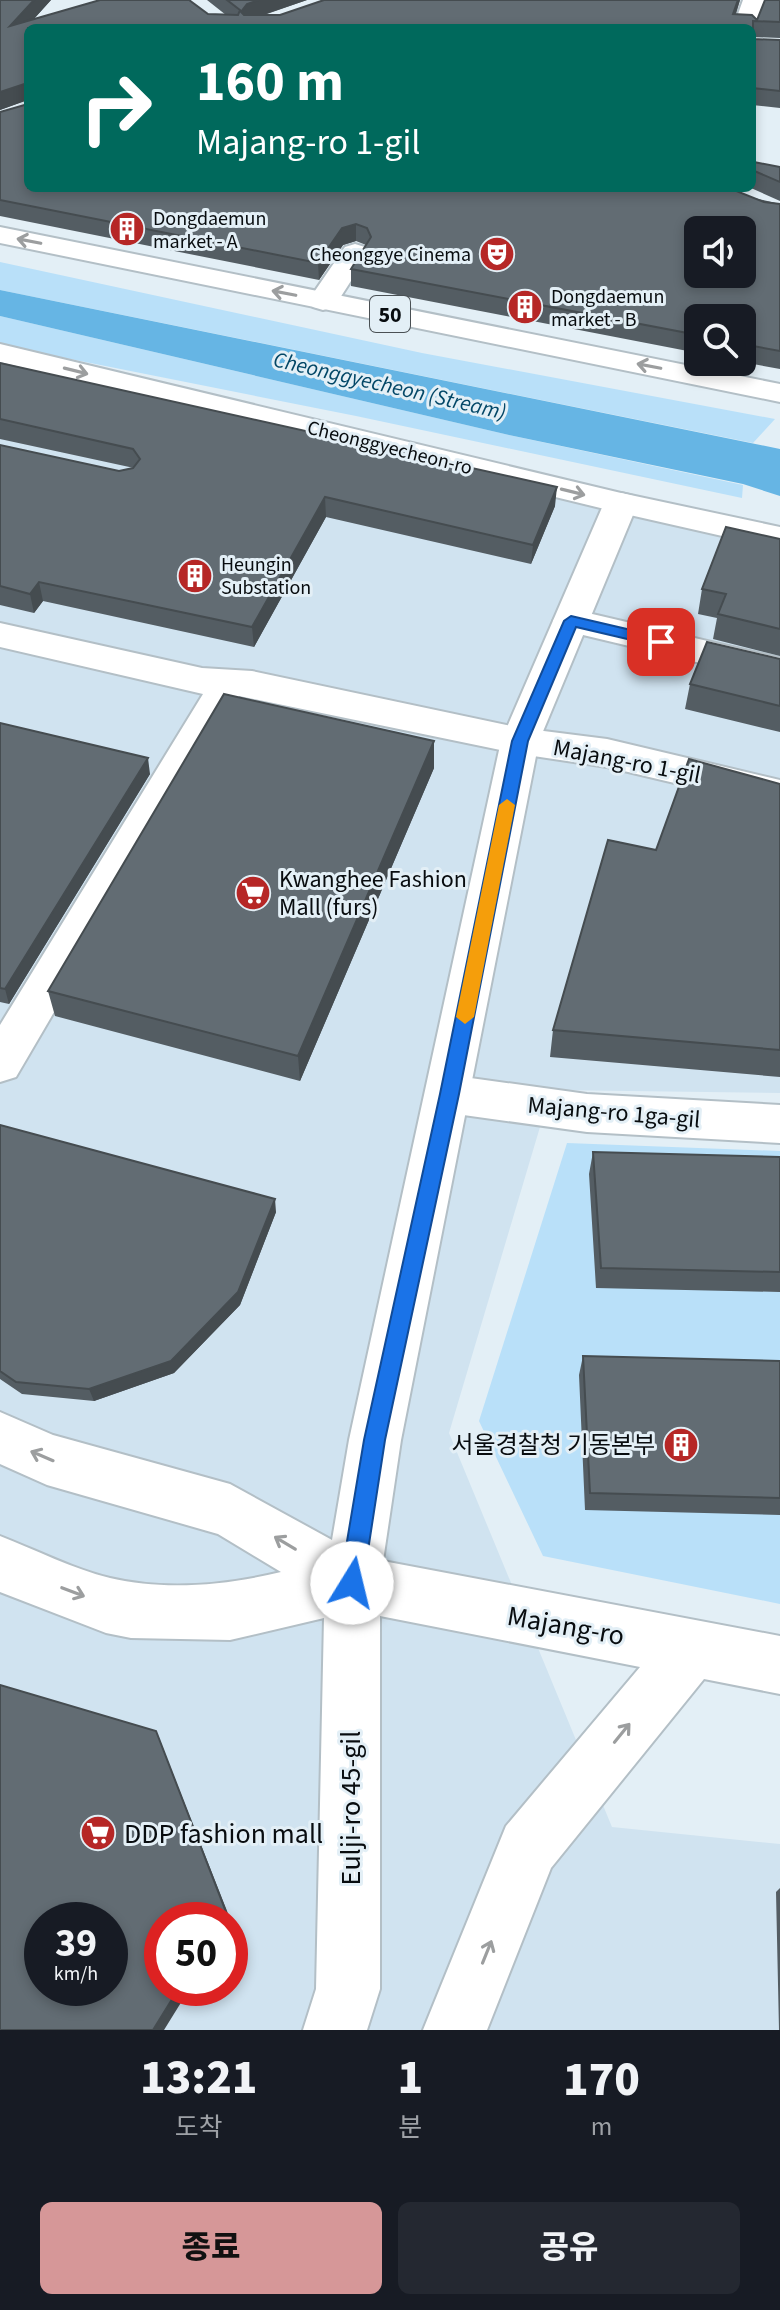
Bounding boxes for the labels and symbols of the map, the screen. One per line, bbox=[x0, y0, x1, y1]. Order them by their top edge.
place label: Dongdaemun market - A bbox=[153, 205, 266, 256]
building icon: Dongdaemun market - A bbox=[108, 210, 146, 248]
one-way arrow bbox=[17, 233, 42, 248]
theatre icon: Cheonggye Cinema bbox=[478, 235, 516, 273]
place label: Cheonggye Cinema bbox=[309, 241, 471, 269]
place label: Dongdaemun market - B bbox=[551, 283, 664, 334]
one-way arrow bbox=[272, 285, 297, 300]
building icon: Dongdaemun market - B bbox=[506, 288, 544, 326]
road number: 50 bbox=[370, 296, 410, 332]
water label: Cheonggyecheon (Stream) bbox=[270, 344, 509, 428]
one-way arrow bbox=[636, 358, 662, 373]
one-way arrow bbox=[62, 364, 88, 379]
street label: Cheonggyecheon-ro bbox=[304, 414, 475, 482]
one-way arrow bbox=[560, 485, 586, 500]
place label: Heungin Substation bbox=[221, 551, 311, 602]
building icon: Heungin Substation bbox=[176, 557, 214, 595]
pin bbox=[627, 608, 695, 676]
street label: Majang-ro 1-gil bbox=[550, 730, 704, 793]
place label: Kwanghee Fashion Mall (furs) bbox=[279, 862, 467, 925]
supermarket icon: Kwanghee Fashion Mall (furs) bbox=[234, 874, 272, 912]
street label: Majang-ro 1ga-gil bbox=[526, 1088, 702, 1137]
building icon: 서울경찰청 기동본부 bbox=[662, 1426, 700, 1464]
place label: 서울경찰청 기동본부 bbox=[451, 1428, 655, 1463]
one-way arrow bbox=[30, 1447, 55, 1462]
one-way arrow bbox=[274, 1535, 297, 1551]
position arrow bbox=[310, 1541, 394, 1625]
one-way arrow bbox=[60, 1586, 85, 1600]
street label: Majang-ro bbox=[504, 1596, 628, 1656]
one-way arrow bbox=[614, 1723, 631, 1744]
street label: Eulji-ro 45-gil bbox=[331, 1731, 371, 1885]
supermarket icon: DDP fashion mall bbox=[79, 1814, 117, 1852]
place label: DDP fashion mall bbox=[124, 1814, 323, 1854]
speed limit sign: 50 bbox=[144, 1902, 248, 2006]
one-way arrow bbox=[481, 1940, 496, 1965]

